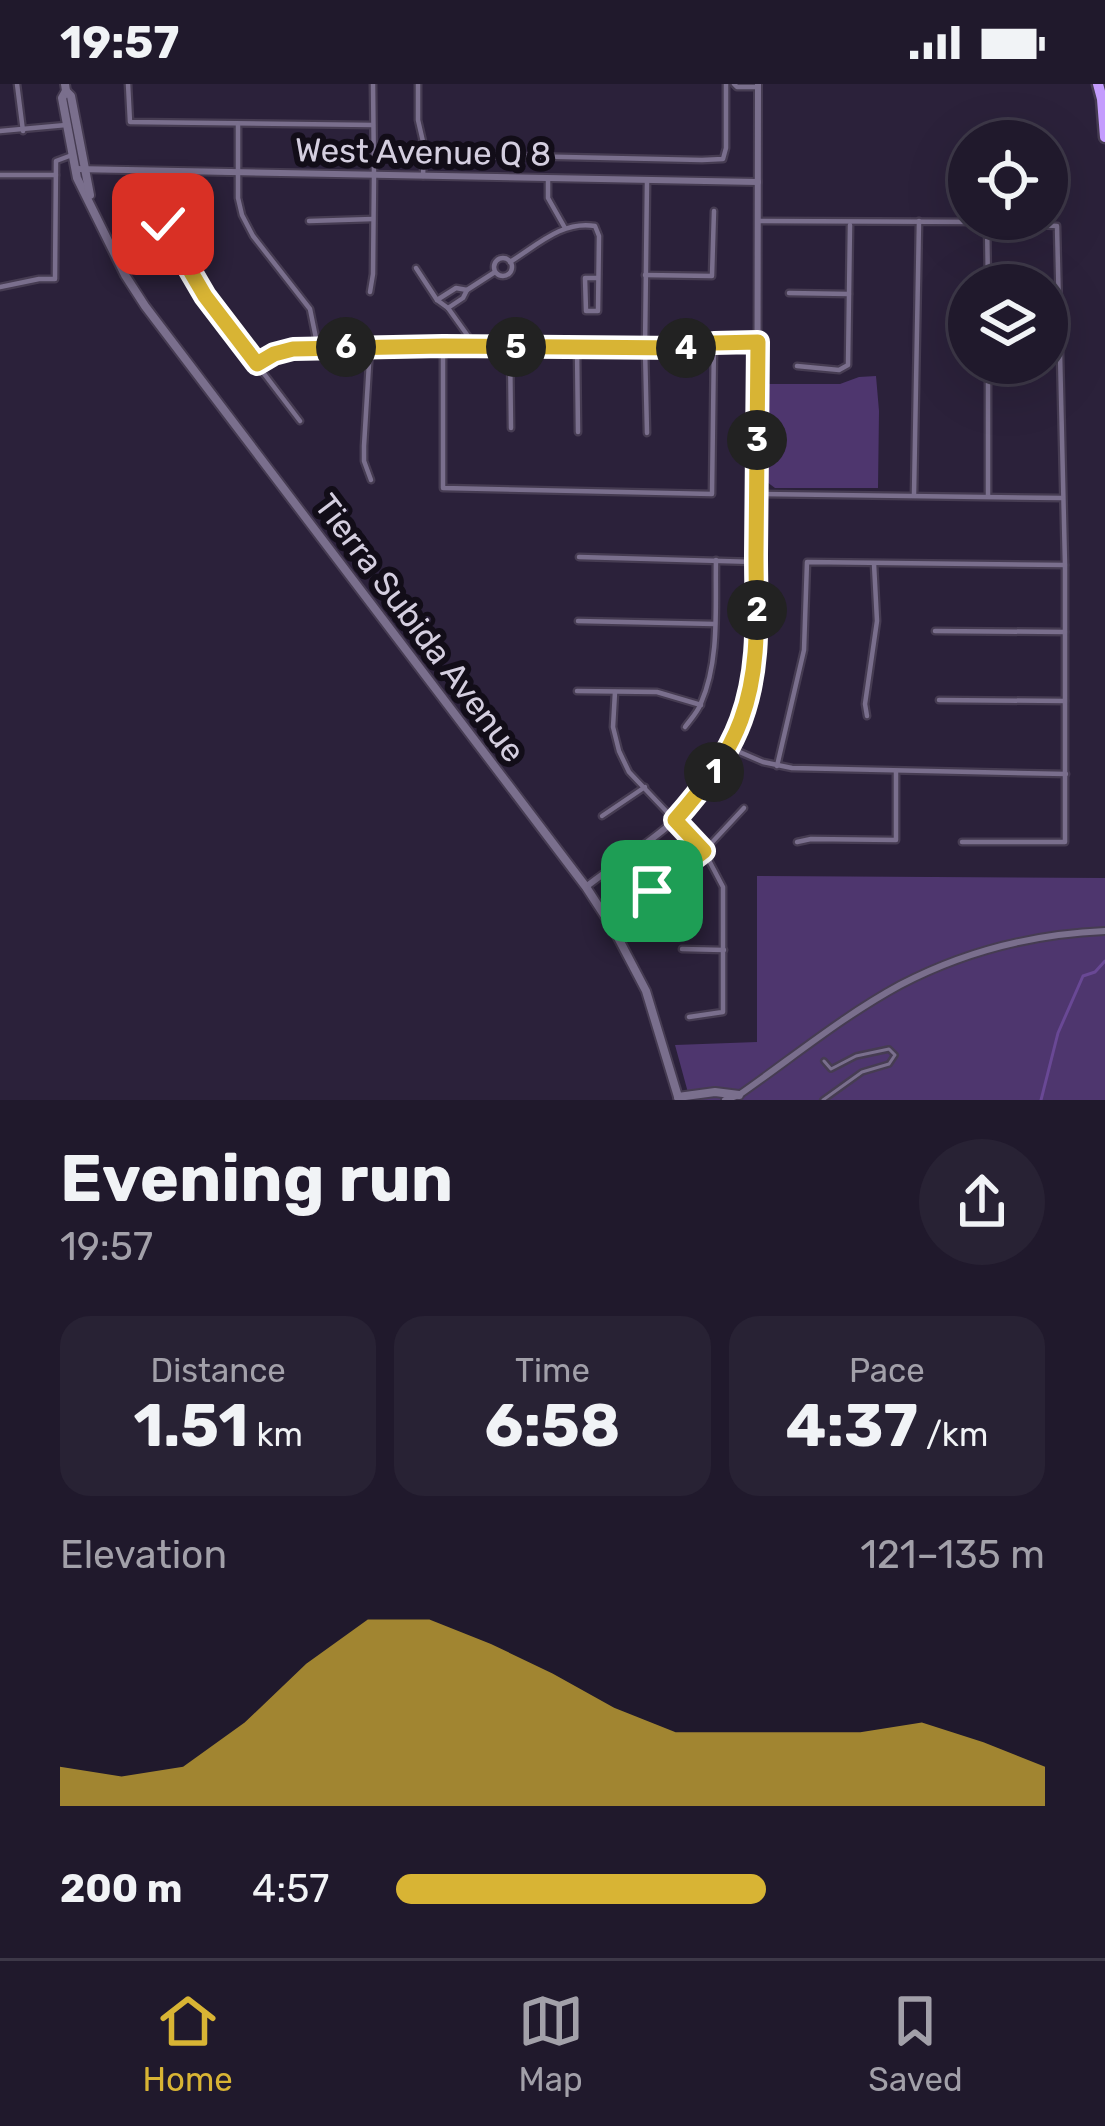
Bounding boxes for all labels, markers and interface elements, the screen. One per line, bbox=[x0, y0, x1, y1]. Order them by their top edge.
text: 19:57 bbox=[60, 16, 179, 69]
map controls bbox=[948, 120, 1068, 384]
button: locate bbox=[948, 120, 1068, 240]
street label: West Avenue Q 8 bbox=[295, 130, 551, 174]
pin bbox=[112, 173, 214, 275]
icon: check bbox=[130, 191, 196, 257]
button: layers bbox=[948, 264, 1068, 384]
pin: 6 bbox=[316, 317, 376, 377]
pin: 5 bbox=[486, 317, 546, 377]
pin: 4 bbox=[656, 318, 716, 378]
text: 6 bbox=[335, 327, 357, 366]
text: 5 bbox=[505, 327, 527, 366]
text: 4 bbox=[675, 328, 697, 367]
pin: 3 bbox=[727, 410, 787, 470]
text: 3 bbox=[746, 420, 768, 459]
street label: Tierra Subida Avenue bbox=[307, 486, 533, 770]
pin: 2 bbox=[727, 580, 787, 640]
text: 2 bbox=[746, 590, 768, 629]
pin: 1 bbox=[684, 742, 744, 802]
text: 1 bbox=[706, 752, 722, 791]
pin bbox=[601, 840, 703, 942]
icon: arrive bbox=[619, 858, 685, 924]
text: Evening run bbox=[60, 1139, 453, 1218]
button: share bbox=[919, 1139, 1045, 1265]
text: 19:57 bbox=[60, 1224, 153, 1270]
text: Distance bbox=[150, 1351, 286, 1390]
text: Time bbox=[515, 1351, 590, 1390]
text: Pace bbox=[849, 1351, 925, 1390]
text: 1.51 bbox=[133, 1390, 248, 1461]
text: 6:58 bbox=[485, 1390, 620, 1461]
text: 4:37 bbox=[785, 1390, 918, 1461]
text: km bbox=[248, 1415, 303, 1454]
text: /km bbox=[918, 1415, 988, 1454]
text: Elevation bbox=[60, 1532, 227, 1578]
text: 121–135 m bbox=[860, 1532, 1045, 1578]
text: 200 m bbox=[60, 1866, 182, 1912]
text: 4:57 bbox=[252, 1866, 329, 1912]
tab: Home bbox=[142, 1988, 233, 2099]
tab: Map bbox=[518, 1988, 584, 2099]
tab: Saved bbox=[868, 1988, 963, 2099]

